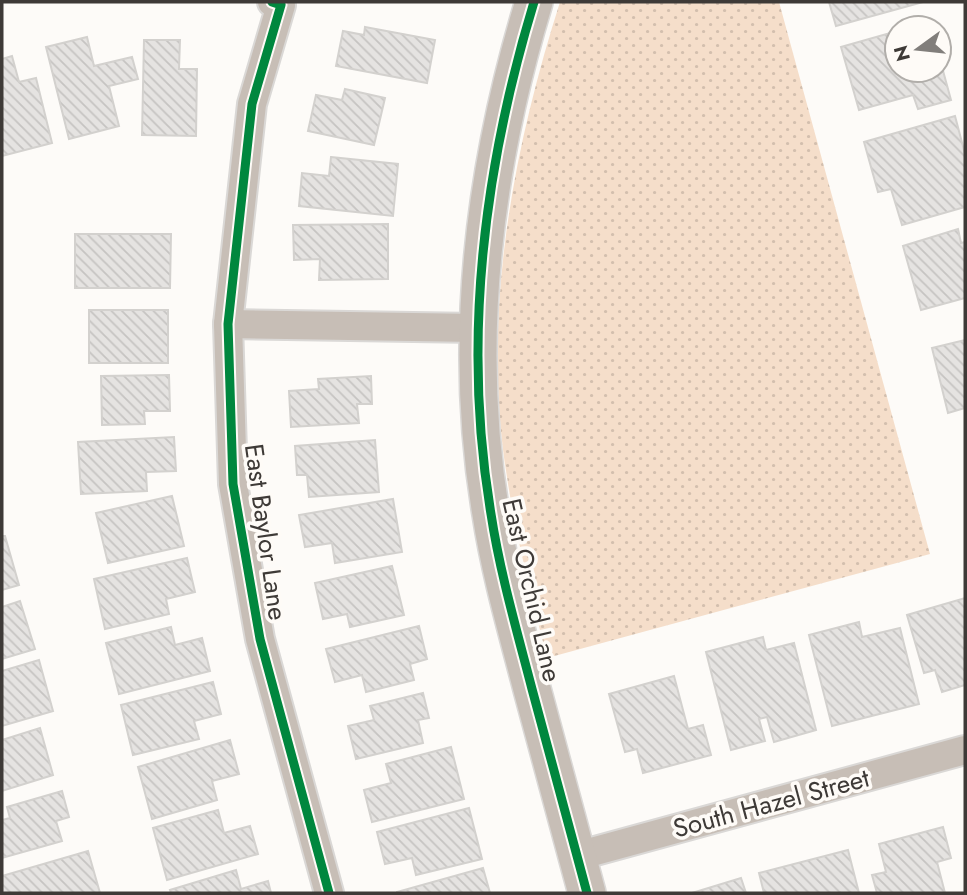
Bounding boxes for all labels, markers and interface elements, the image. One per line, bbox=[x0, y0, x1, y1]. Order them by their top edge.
north arrow bbox=[883, 14, 953, 84]
text: N bbox=[887, 42, 917, 64]
street label: East Baylor Lane bbox=[235, 441, 297, 623]
street label: East Orchid Lane bbox=[492, 495, 572, 685]
street label: South Hazel Street bbox=[669, 758, 874, 847]

